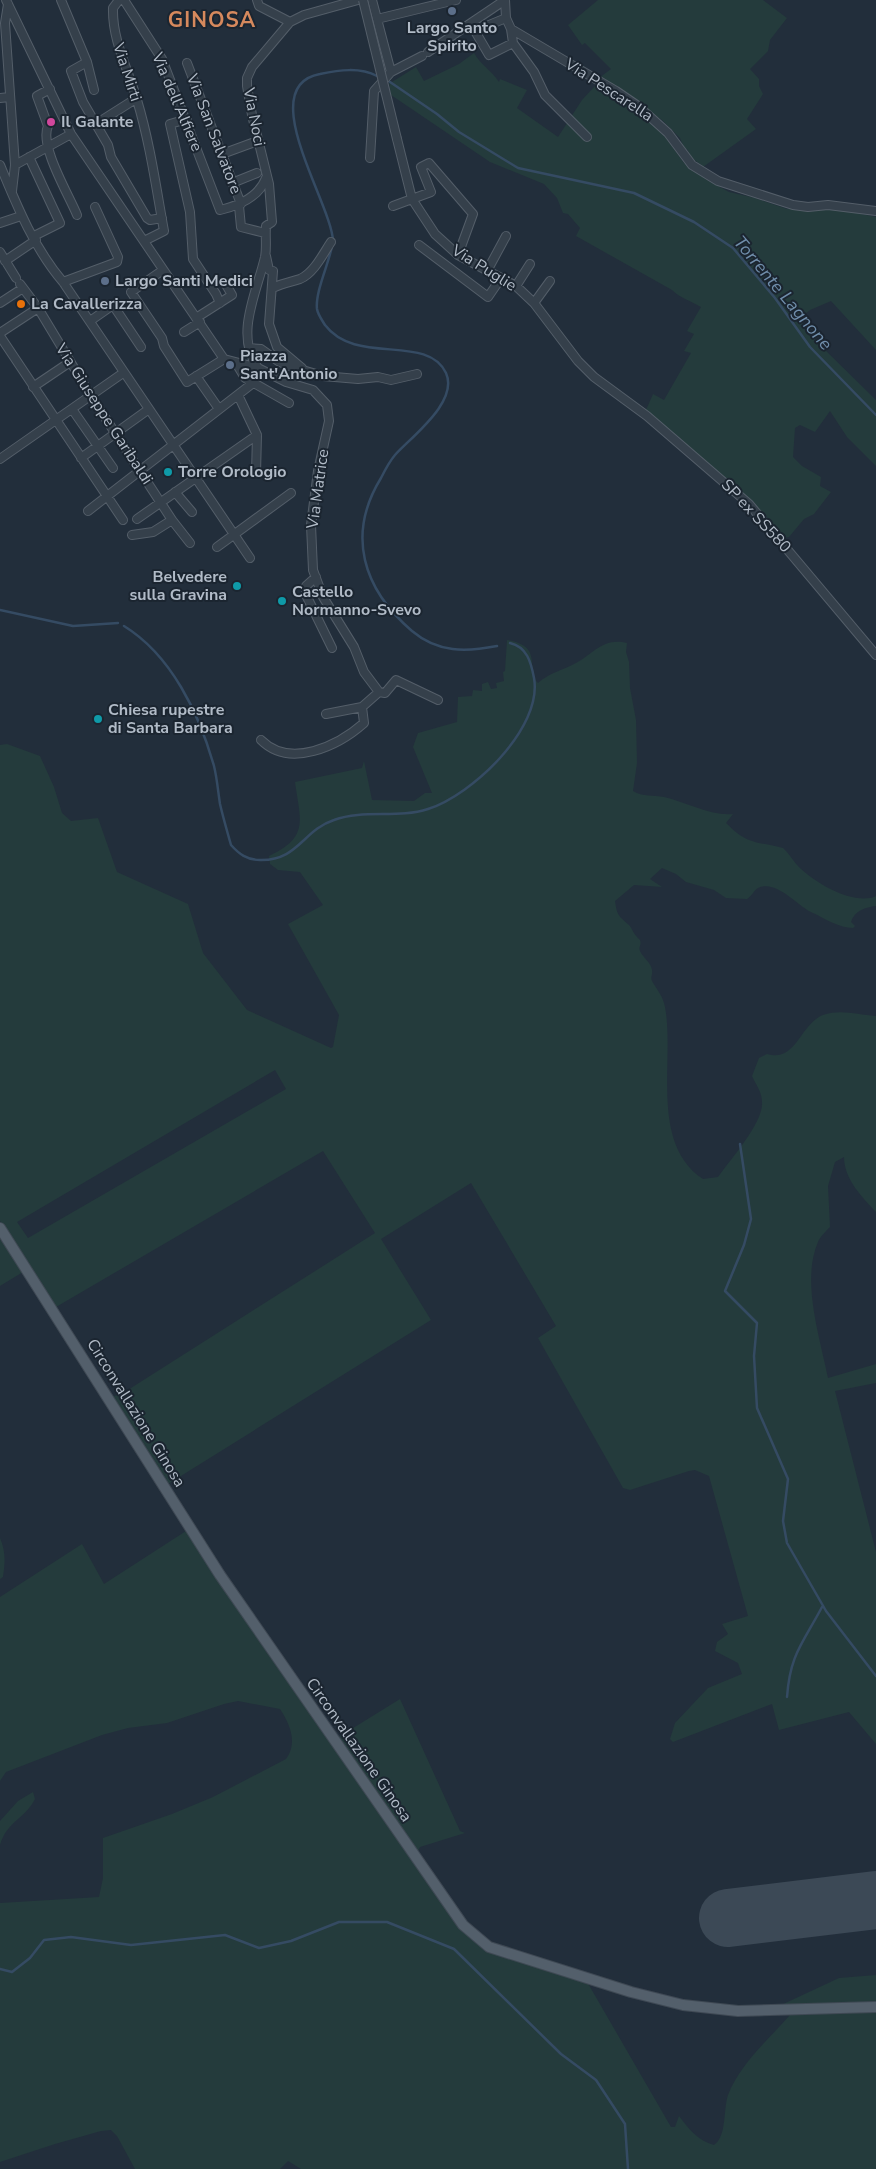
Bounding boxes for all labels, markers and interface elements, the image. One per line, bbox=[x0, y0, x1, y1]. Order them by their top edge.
marker: Largo Santo Spirito bbox=[446, 5, 458, 17]
district label: GINOSA bbox=[168, 6, 256, 34]
place label: Largo Santo Spirito bbox=[407, 17, 497, 57]
street label: Via Mirti bbox=[107, 39, 147, 104]
street label: Via dell'Alfiere bbox=[146, 48, 208, 155]
street label: Via Pescarella bbox=[560, 53, 657, 127]
street label: Via San Salvatore bbox=[181, 70, 247, 197]
street label: Via Noci bbox=[237, 85, 270, 148]
place label: Il Galante bbox=[61, 111, 134, 133]
marker: Il Galante bbox=[45, 116, 57, 128]
water label: Torrente Lagnone bbox=[728, 231, 838, 356]
street label: Via Puglie bbox=[447, 239, 521, 297]
place label: Largo Santi Medici bbox=[115, 270, 253, 292]
marker: Largo Santi Medici bbox=[99, 275, 111, 287]
place label: La Cavallerizza bbox=[31, 293, 142, 315]
marker: La Cavallerizza bbox=[15, 298, 27, 310]
street label: Via Giuseppe Garibaldi bbox=[50, 338, 158, 489]
place label: Piazza Sant'Antonio bbox=[240, 345, 337, 385]
marker: Piazza Sant'Antonio bbox=[224, 359, 236, 371]
street label: Via Matrice bbox=[301, 448, 334, 531]
place label: Torre Orologio bbox=[178, 461, 286, 483]
marker: Torre Orologio bbox=[162, 466, 174, 478]
street label: SP ex SS580 bbox=[716, 474, 796, 558]
place label: Belvedere sulla Gravina bbox=[129, 566, 227, 606]
marker: Belvedere sulla Gravina bbox=[231, 580, 243, 592]
place label: Castello Normanno-Svevo bbox=[292, 581, 421, 621]
marker: Castello Normanno-Svevo bbox=[276, 595, 288, 607]
place label: Chiesa rupestre di Santa Barbara bbox=[108, 699, 233, 739]
marker: Chiesa rupestre di Santa Barbara bbox=[92, 713, 104, 725]
street label: Circonvallazione Ginosa bbox=[81, 1335, 191, 1491]
street label: Circonvallazione Ginosa bbox=[301, 1674, 417, 1826]

